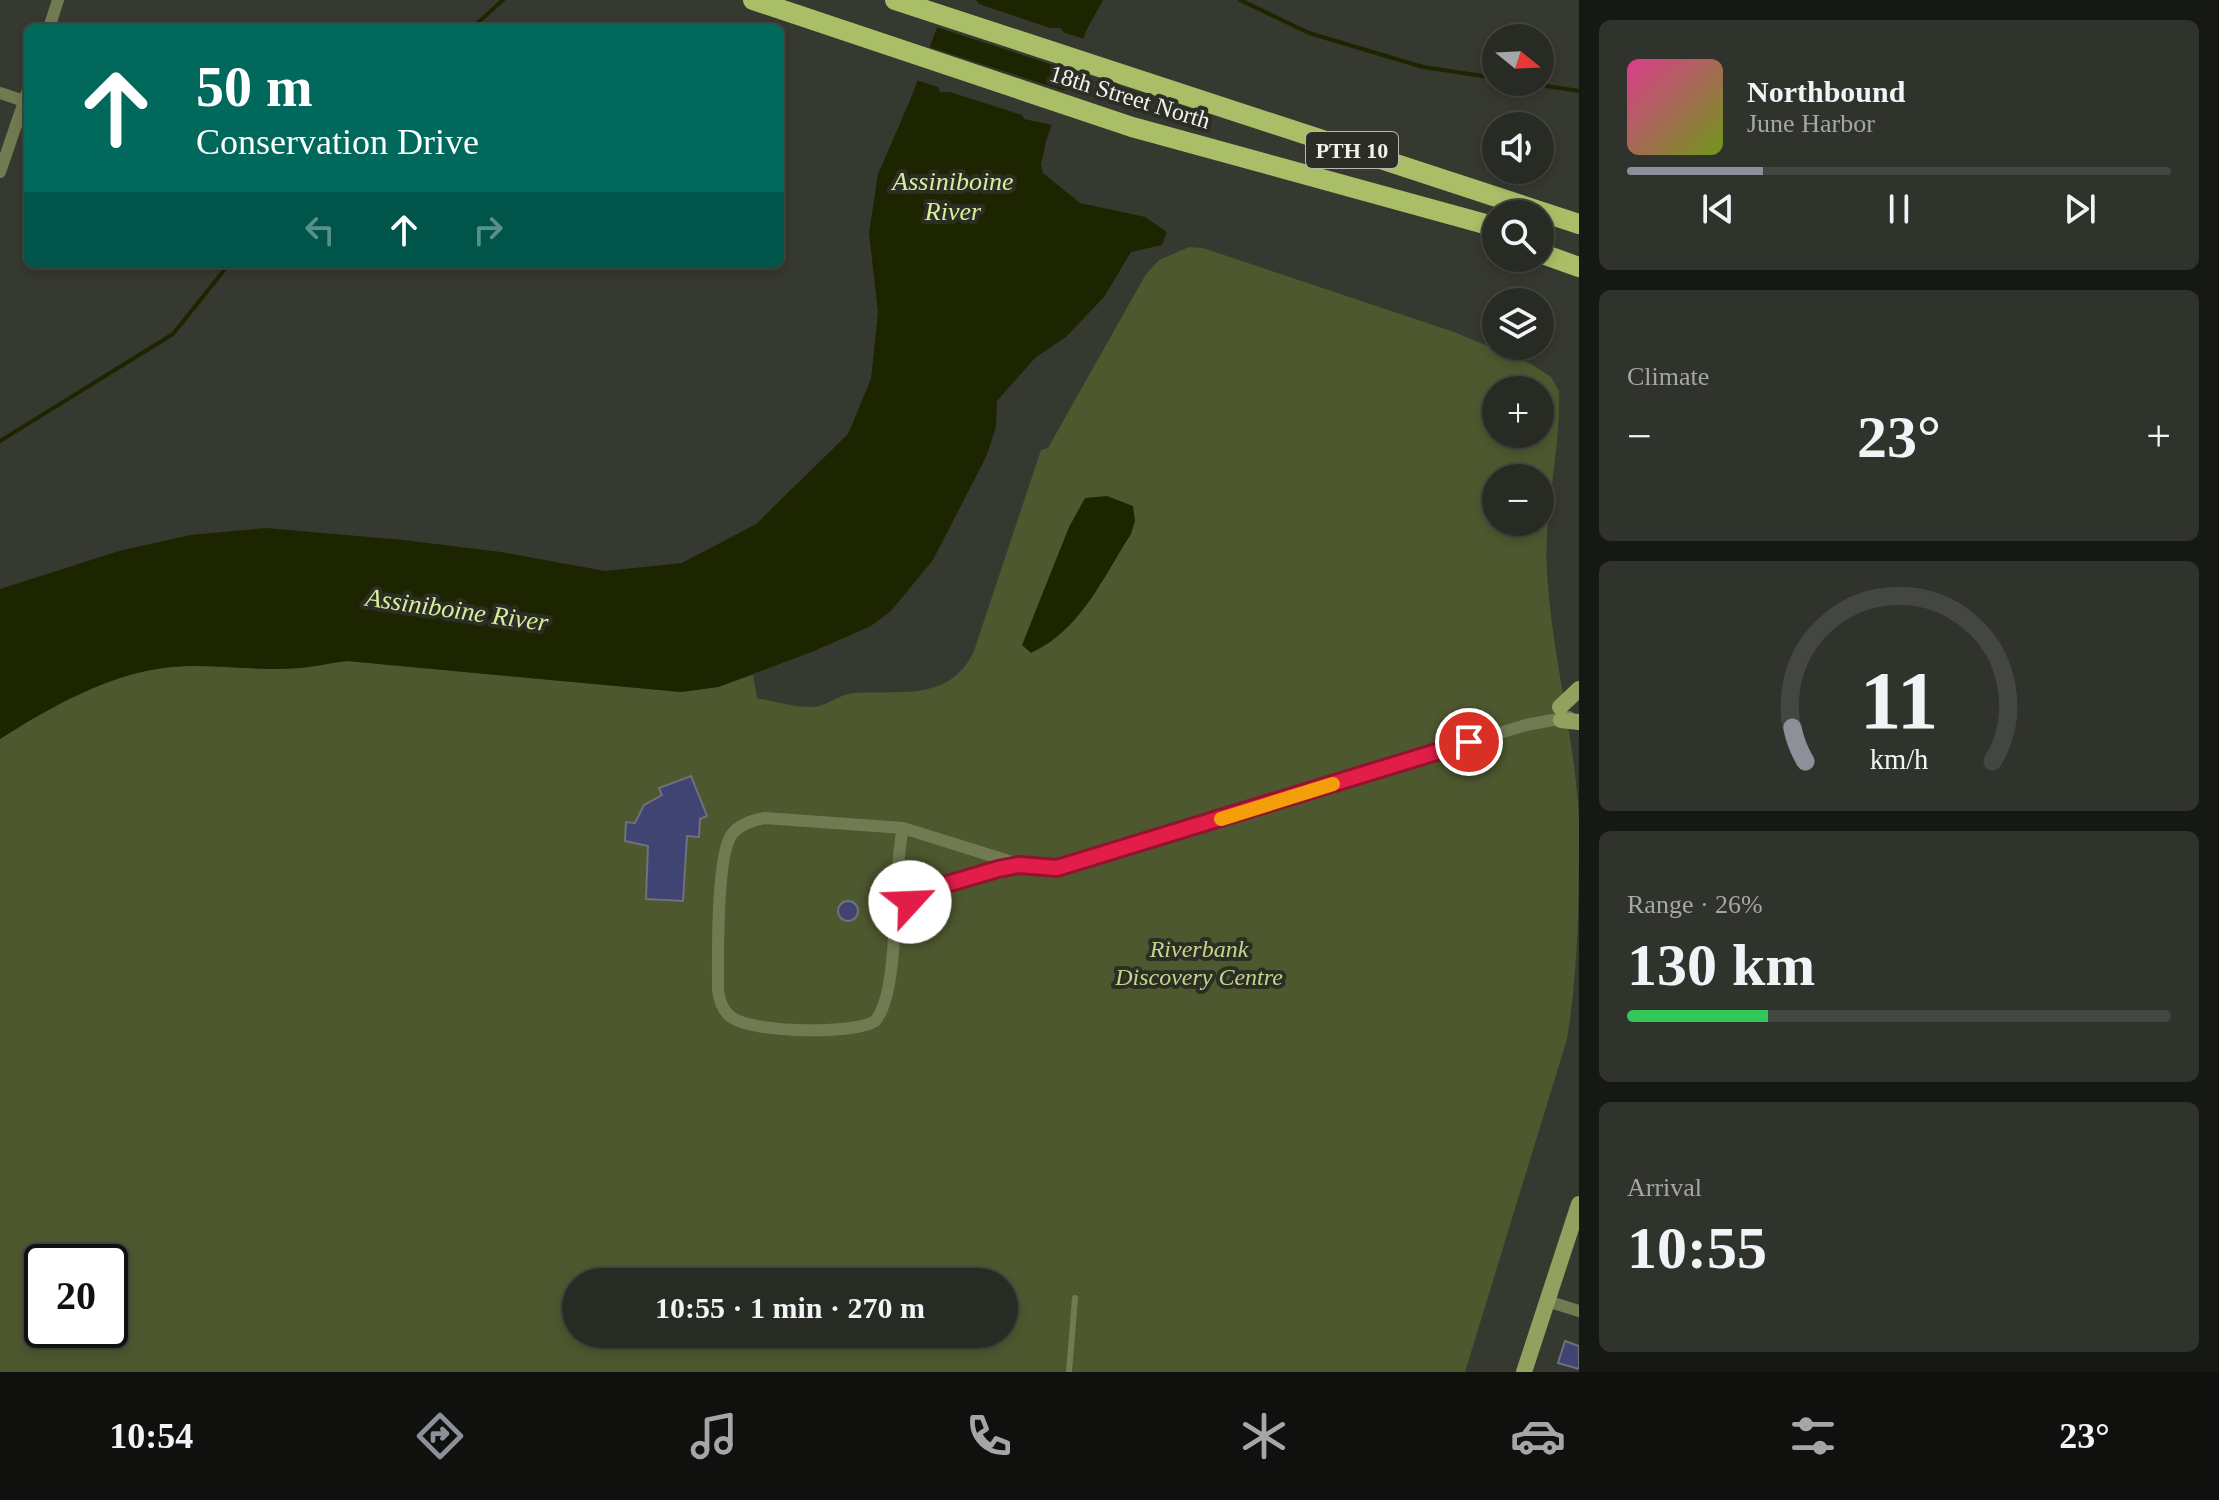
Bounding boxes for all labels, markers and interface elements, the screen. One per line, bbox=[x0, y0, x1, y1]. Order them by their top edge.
north arrow bbox=[1482, 24, 1554, 96]
map controls bbox=[1482, 24, 1554, 536]
icon: ahead bbox=[64, 56, 168, 160]
text: 50 m bbox=[196, 56, 313, 118]
street label: 18th Street North bbox=[1047, 60, 1213, 134]
text: Northbound bbox=[1747, 75, 1905, 108]
text: June Harbor bbox=[1747, 109, 1875, 138]
button: sound bbox=[1482, 112, 1554, 184]
text: Conservation Drive bbox=[196, 122, 479, 162]
road number: PTH 10 bbox=[1306, 132, 1398, 168]
water label: Assiniboine River bbox=[890, 167, 1014, 226]
icon: previous bbox=[1696, 187, 1740, 231]
icon: pause bbox=[1877, 187, 1921, 231]
icon: next bbox=[2058, 187, 2102, 231]
button: search bbox=[1482, 200, 1554, 272]
icon: left bbox=[298, 208, 342, 252]
icon: ahead bbox=[382, 208, 426, 252]
icon: right bbox=[466, 208, 510, 252]
button: layers bbox=[1482, 288, 1554, 360]
text: Climate bbox=[1627, 362, 1709, 391]
button: + bbox=[1482, 376, 1554, 448]
text: 23° bbox=[1857, 404, 1941, 470]
text: − bbox=[1627, 412, 1652, 461]
text: + bbox=[2146, 412, 2171, 461]
button: − bbox=[1482, 464, 1554, 536]
water label: Assiniboine River bbox=[362, 583, 551, 637]
text: 11 bbox=[1860, 654, 1938, 746]
pin bbox=[1435, 708, 1503, 776]
icon: arrive bbox=[1447, 720, 1491, 764]
text: km/h bbox=[1870, 744, 1928, 775]
position arrow bbox=[868, 860, 952, 944]
text: Range · 26% bbox=[1627, 890, 1763, 919]
text: 130 km bbox=[1627, 932, 1815, 998]
park label: Riverbank Discovery Centre bbox=[1114, 936, 1283, 990]
text: Arrival bbox=[1627, 1173, 1702, 1202]
text: 10:55 bbox=[1627, 1215, 1767, 1281]
speed limit sign: 20 bbox=[24, 1244, 128, 1348]
text: 10:55 · 1 min · 270 m bbox=[655, 1291, 925, 1324]
icon: directions bbox=[412, 1408, 468, 1464]
icon: music bbox=[686, 1408, 742, 1464]
icon: phone bbox=[961, 1408, 1017, 1464]
icon: climate bbox=[1236, 1408, 1292, 1464]
icon: car bbox=[1510, 1408, 1566, 1464]
icon: filters bbox=[1785, 1408, 1841, 1464]
text: 10:54 bbox=[109, 1416, 193, 1456]
text: 23° bbox=[2059, 1416, 2110, 1456]

